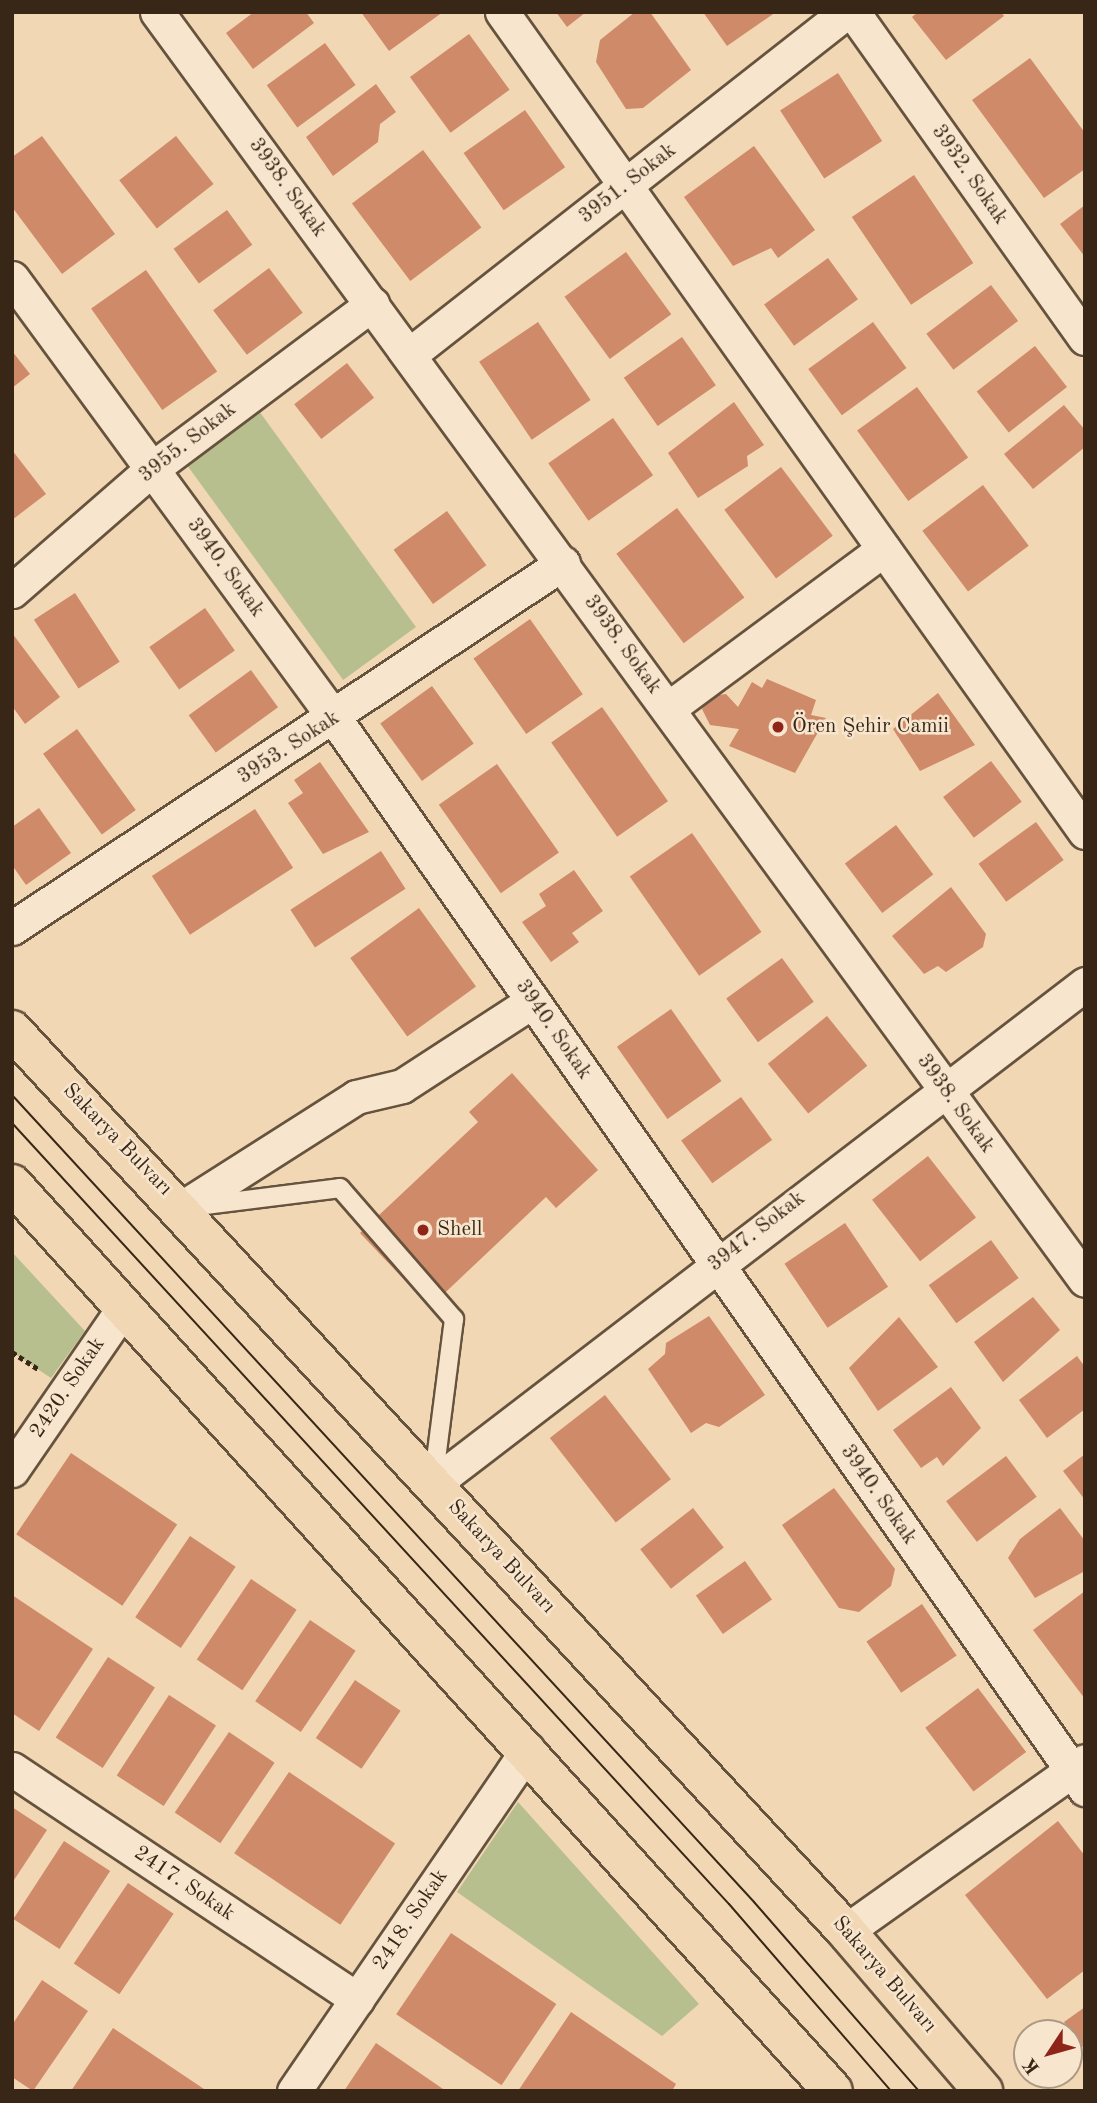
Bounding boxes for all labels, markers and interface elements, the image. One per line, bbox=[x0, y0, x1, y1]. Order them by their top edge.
street label: 3932. Sokak bbox=[925, 120, 1013, 230]
street label: 3938. Sokak bbox=[243, 134, 331, 242]
street label: 3951. Sokak bbox=[574, 138, 682, 230]
street label: 3955. Sokak bbox=[134, 397, 242, 489]
street label: 3940. Sokak bbox=[181, 514, 269, 622]
street label: 3938. Sokak bbox=[578, 591, 666, 699]
street label: 3953. Sokak bbox=[233, 706, 345, 790]
place label: Ören Şehir Camii bbox=[792, 714, 949, 740]
marker: Ören Şehir Camii bbox=[770, 719, 786, 735]
street label: 3940. Sokak bbox=[509, 975, 597, 1085]
street label: 3938. Sokak bbox=[911, 1050, 999, 1158]
street label: Sakarya Bulvarı bbox=[57, 1079, 177, 1201]
street label: 3947. Sokak bbox=[703, 1186, 811, 1278]
place label: Shell bbox=[437, 1217, 482, 1243]
marker: Shell bbox=[415, 1222, 431, 1238]
street label: 2420. Sokak bbox=[25, 1333, 111, 1443]
street label: 3940. Sokak bbox=[834, 1440, 922, 1550]
street label: Sakarya Bulvarı bbox=[442, 1495, 560, 1619]
street label: 2417. Sokak bbox=[129, 1841, 239, 1927]
street label: 2418. Sokak bbox=[368, 1865, 454, 1975]
street label: Sakarya Bulvarı bbox=[826, 1911, 942, 2039]
north arrow bbox=[1013, 2019, 1083, 2089]
text: K bbox=[1020, 2054, 1044, 2077]

